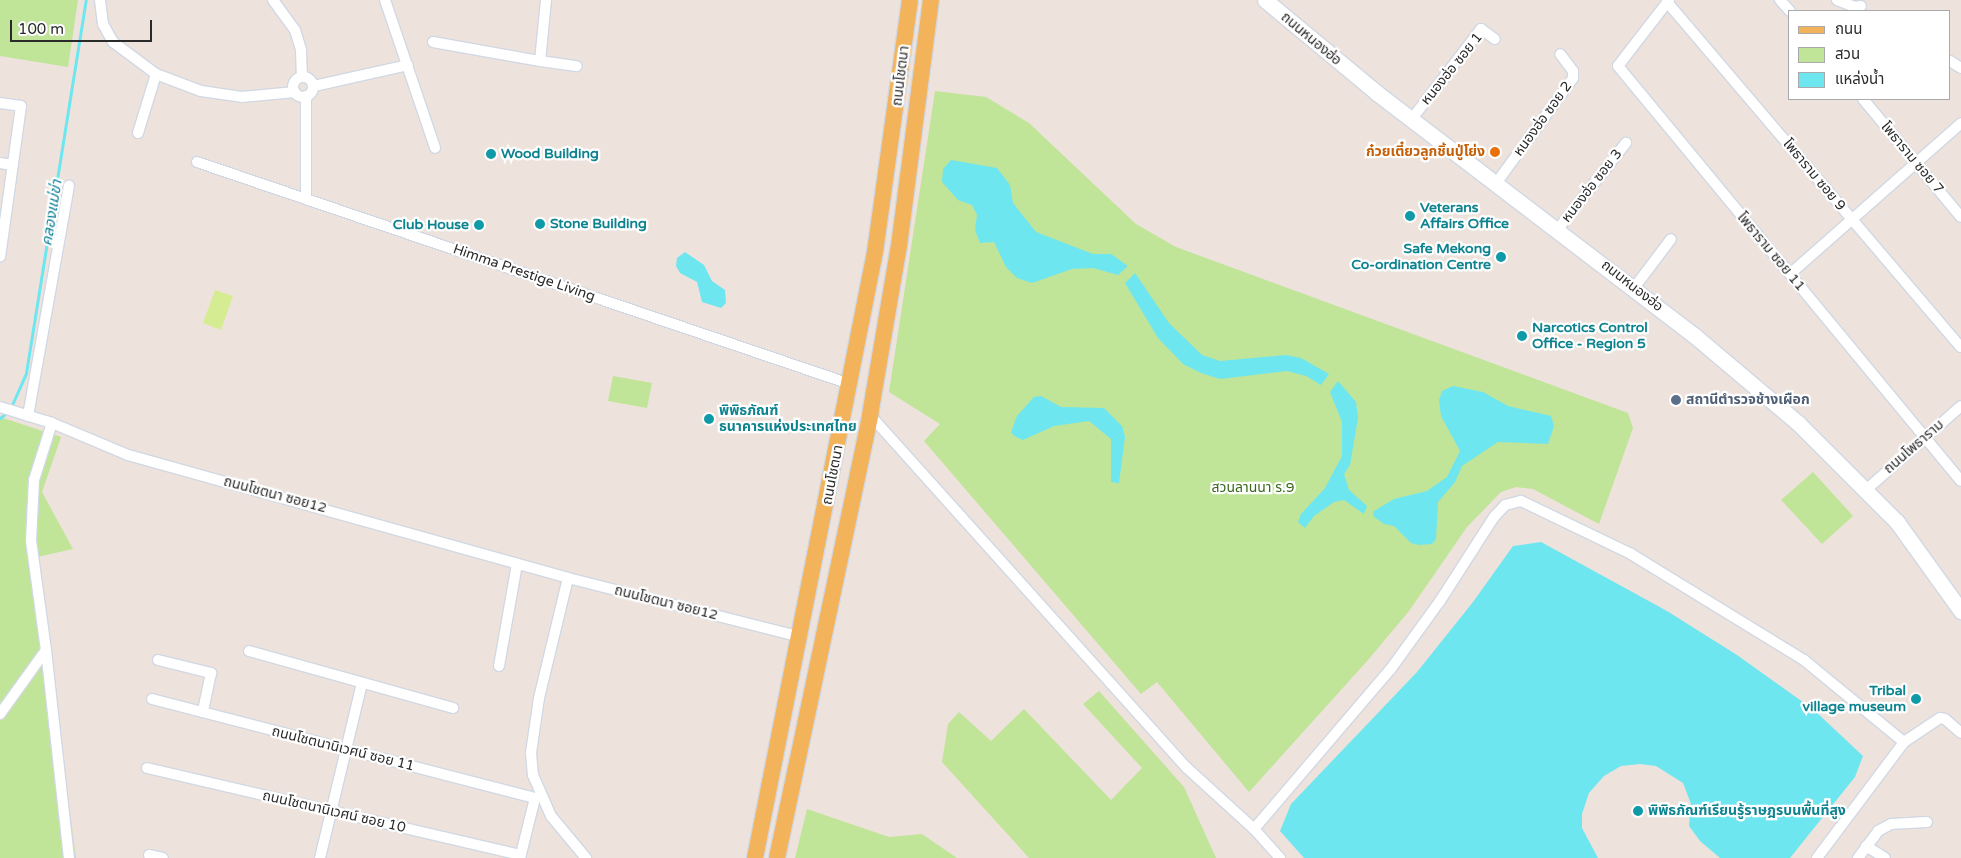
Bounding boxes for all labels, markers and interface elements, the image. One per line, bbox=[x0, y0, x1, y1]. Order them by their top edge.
street label: ถนนหนองฮ่อ bbox=[1277, 9, 1345, 69]
scale bar bbox=[12, 10, 155, 42]
legend bbox=[1788, 10, 1951, 100]
text: 100 m bbox=[18, 20, 64, 38]
text: ถนน bbox=[1835, 20, 1862, 38]
street label: หนองฮ่อ ซอย 1 bbox=[1418, 29, 1486, 109]
street label: ถนนโชตนา bbox=[889, 45, 913, 107]
text: สวน bbox=[1835, 45, 1860, 63]
text: แหล่งน้ำ bbox=[1835, 70, 1884, 88]
street label: หนองฮ่อ ซอย 2 bbox=[1510, 78, 1576, 160]
street label: โพธาราม ซอย 7 bbox=[1877, 119, 1947, 197]
street label: โพธาราม ซอย 9 bbox=[1779, 136, 1849, 214]
place label: ก๋วยเตี๋ยวลูกชิ้นปู่โย่ง bbox=[1366, 144, 1485, 160]
place label: Wood Building bbox=[501, 146, 599, 162]
marker: ก๋วยเตี๋ยวลูกชิ้นปู่โย่ง bbox=[1489, 146, 1501, 158]
street label: หนองฮ่อ ซอย 3 bbox=[1558, 146, 1626, 226]
marker: Wood Building bbox=[485, 148, 497, 160]
water label: คลองแม่ข่า bbox=[38, 179, 66, 247]
place label: Veterans Affairs Office bbox=[1420, 200, 1509, 232]
street label: โพธาราม ซอย 11 bbox=[1733, 209, 1809, 295]
marker: Veterans Affairs Office bbox=[1404, 210, 1416, 222]
place label: Stone Building bbox=[550, 216, 647, 232]
place label: Club House bbox=[393, 217, 469, 233]
marker: Stone Building bbox=[534, 218, 546, 230]
marker: Club House bbox=[473, 219, 485, 231]
street label: Himma Prestige Living bbox=[451, 241, 597, 305]
place label: Safe Mekong Co-ordination Centre bbox=[1351, 241, 1491, 274]
marker: Safe Mekong Co-ordination Centre bbox=[1495, 251, 1507, 263]
street label: ถนนหนองฮ่อ bbox=[1598, 257, 1666, 315]
place label: Narcotics Control Office - Region 5 bbox=[1532, 320, 1648, 352]
marker: Narcotics Control Office - Region 5 bbox=[1516, 330, 1528, 342]
place label: สถานีตำรวจช้างเผือก bbox=[1686, 392, 1810, 408]
marker: สถานีตำรวจช้างเผือก bbox=[1670, 394, 1682, 406]
place label: พิพิธภัณฑ์ ธนาคารแห่งประเทศไทย bbox=[719, 403, 857, 436]
marker: พิพิธภัณฑ์ ธนาคารแห่งประเทศไทย bbox=[703, 413, 715, 425]
street label: ถนนโพธาราม bbox=[1881, 416, 1947, 478]
street label: ถนนโชตนา bbox=[819, 444, 847, 506]
street label: ถนนโชตนา ซอย12 bbox=[222, 473, 328, 517]
park label: สวนลานนา ร.9 bbox=[1212, 480, 1294, 496]
street label: ถนนโชตนา ซอย12 bbox=[613, 582, 719, 624]
place label: Tribal village museum bbox=[1803, 683, 1906, 716]
marker: Tribal village museum bbox=[1910, 693, 1922, 705]
street label: ถนนโชตนานิเวศน์ ซอย 11 bbox=[270, 723, 416, 775]
street label: ถนนโชตนานิเวศน์ ซอย 10 bbox=[261, 787, 407, 837]
place label: พิพิธภัณฑ์เรียนรู้ราษฎรบนพื้นที่สูง bbox=[1648, 803, 1846, 819]
marker: พิพิธภัณฑ์เรียนรู้ราษฎรบนพื้นที่สูง bbox=[1632, 805, 1644, 817]

